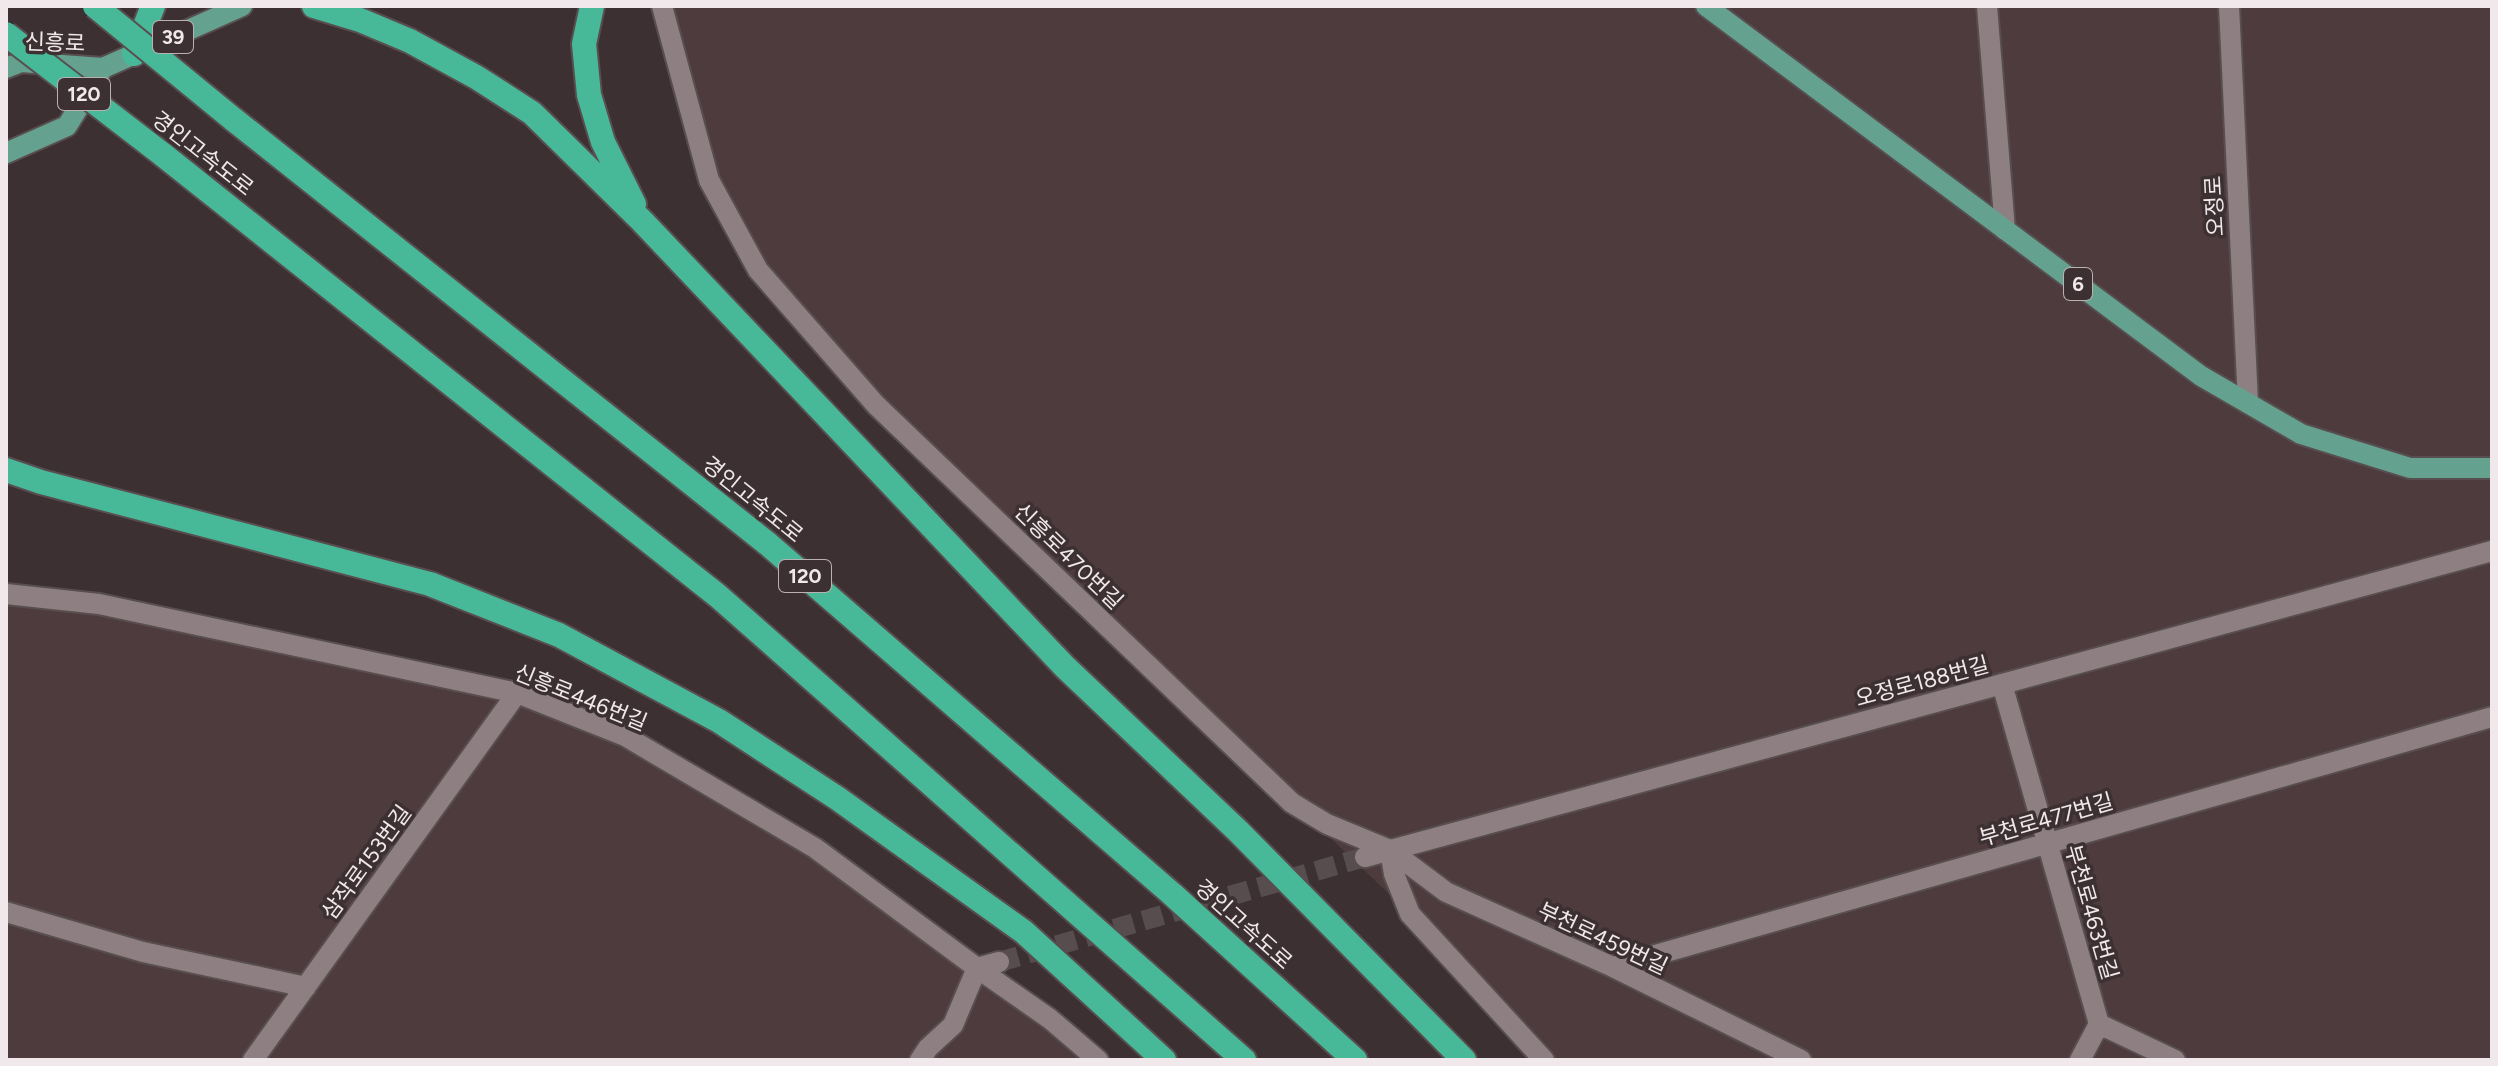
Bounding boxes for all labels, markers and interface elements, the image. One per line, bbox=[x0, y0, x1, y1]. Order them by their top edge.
road number: 39 bbox=[153, 21, 193, 53]
street label: 신흥로 bbox=[24, 28, 86, 57]
road number: 120 bbox=[58, 78, 110, 110]
street label: 경인고속도로 bbox=[147, 105, 259, 201]
street label: 오정로 bbox=[2199, 175, 2230, 237]
road number: 6 bbox=[2064, 268, 2092, 300]
street label: 경인고속도로 bbox=[697, 451, 808, 548]
street label: 신흥로470번길 bbox=[1009, 498, 1129, 615]
road number: 120 bbox=[779, 560, 831, 592]
street label: 오정로188번길 bbox=[1852, 651, 1992, 712]
street label: 신흥로446번길 bbox=[510, 659, 651, 736]
street label: 부천로477번길 bbox=[1976, 787, 2116, 852]
street label: 삼작로153번길 bbox=[316, 800, 417, 925]
street label: 부천로463번길 bbox=[2059, 841, 2124, 983]
street label: 경인고속도로 bbox=[1190, 874, 1298, 975]
street label: 부천로459번길 bbox=[1534, 897, 1672, 980]

